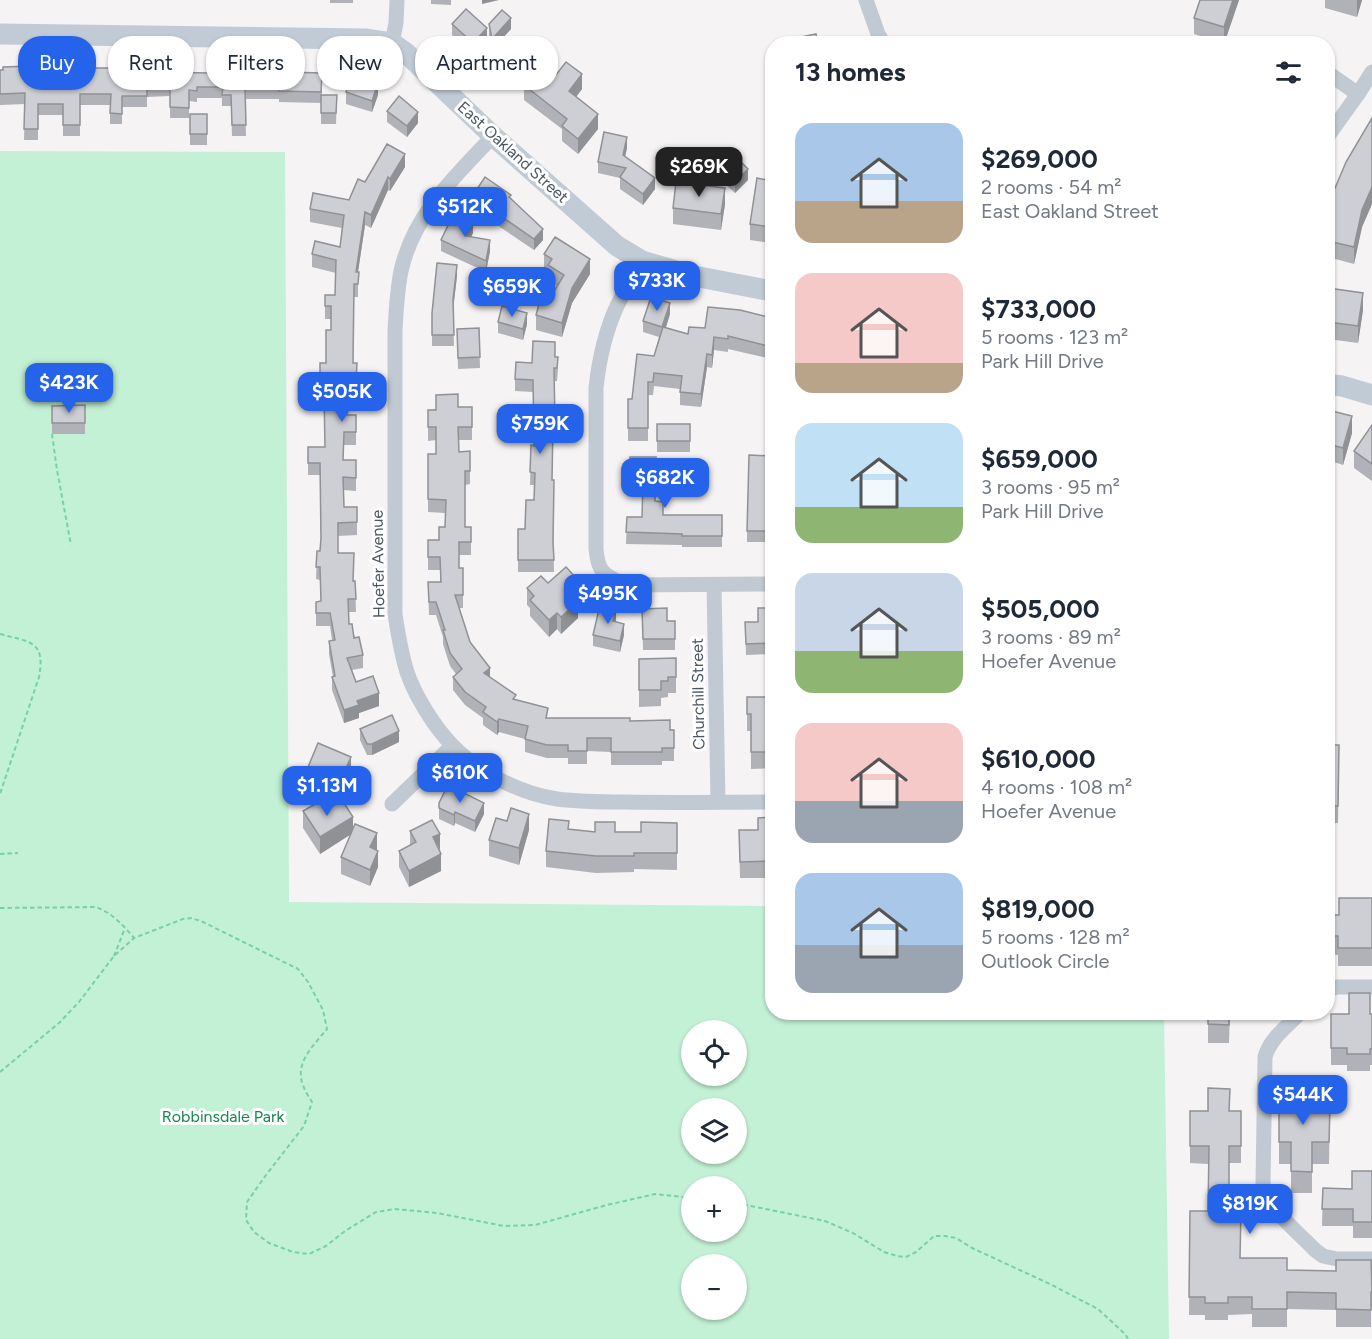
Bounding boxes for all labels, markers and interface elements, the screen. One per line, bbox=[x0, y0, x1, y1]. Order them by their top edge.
chip: Buy bbox=[18, 36, 96, 90]
chip: Rent bbox=[108, 36, 194, 90]
chip: Filters bbox=[206, 36, 305, 90]
chip: New bbox=[317, 36, 403, 90]
chip: Apartment bbox=[415, 36, 558, 90]
text: 13 homes bbox=[795, 56, 906, 88]
icon: filters bbox=[1272, 56, 1305, 89]
street label: East Oakland Street bbox=[454, 97, 572, 207]
text: $269,000 bbox=[981, 143, 1098, 175]
pin: $269K bbox=[657, 147, 741, 198]
icon: home bbox=[843, 147, 915, 219]
text: $269K bbox=[669, 154, 729, 178]
text: 2 rooms · 54 m² bbox=[981, 175, 1121, 199]
pin: $512K bbox=[423, 187, 507, 238]
text: $512K bbox=[437, 194, 493, 218]
text: East Oakland Street bbox=[981, 199, 1159, 223]
pin: $733K bbox=[615, 261, 699, 312]
pin: $659K bbox=[470, 267, 554, 318]
text: $733K bbox=[628, 268, 686, 292]
text: $659K bbox=[482, 274, 542, 298]
text: $733,000 bbox=[981, 293, 1096, 325]
icon: home bbox=[843, 297, 915, 369]
text: 5 rooms · 123 m² bbox=[981, 325, 1128, 349]
text: Park Hill Drive bbox=[981, 349, 1104, 373]
pin: $423K bbox=[27, 363, 111, 414]
text: $423K bbox=[39, 370, 99, 394]
pin: $505K bbox=[300, 372, 384, 423]
text: $505K bbox=[312, 379, 372, 403]
pin: $759K bbox=[498, 404, 582, 455]
text: $759K bbox=[511, 411, 569, 435]
text: $659,000 bbox=[981, 443, 1098, 475]
icon: home bbox=[843, 447, 915, 519]
pin: $682K bbox=[623, 458, 707, 509]
text: $682K bbox=[635, 465, 695, 489]
text: 3 rooms · 95 m² bbox=[981, 475, 1120, 499]
text: Park Hill Drive bbox=[981, 499, 1104, 523]
street label: Hoefer Avenue bbox=[368, 510, 388, 618]
pin: $495K bbox=[566, 574, 650, 625]
text: $495K bbox=[578, 581, 638, 605]
text: $505,000 bbox=[981, 593, 1100, 625]
icon: home bbox=[843, 597, 915, 669]
text: 3 rooms · 89 m² bbox=[981, 625, 1121, 649]
street label: Churchill Street bbox=[688, 638, 708, 750]
text: Hoefer Avenue bbox=[981, 649, 1116, 673]
text: $610,000 bbox=[981, 743, 1096, 775]
icon: home bbox=[843, 747, 915, 819]
pin: $610K bbox=[418, 753, 502, 804]
text: $610K bbox=[431, 760, 489, 784]
pin: $1.13M bbox=[278, 766, 376, 817]
text: $1.13M bbox=[296, 773, 358, 797]
text: 4 rooms · 108 m² bbox=[981, 775, 1132, 799]
text: Hoefer Avenue bbox=[981, 799, 1116, 823]
text: $819,000 bbox=[981, 893, 1095, 925]
icon: home bbox=[843, 897, 915, 969]
text: 5 rooms · 128 m² bbox=[981, 925, 1130, 949]
text: Outlook Circle bbox=[981, 949, 1109, 973]
map controls bbox=[681, 1020, 747, 1320]
button: locate bbox=[681, 1020, 747, 1086]
pin: $544K bbox=[1261, 1075, 1345, 1126]
text: $544K bbox=[1272, 1082, 1334, 1106]
button: layers bbox=[681, 1098, 747, 1164]
park label: Robbinsdale Park bbox=[162, 1107, 284, 1126]
button: + bbox=[681, 1176, 747, 1242]
pin: $819K bbox=[1208, 1184, 1292, 1235]
text: $819K bbox=[1222, 1191, 1278, 1215]
button: − bbox=[681, 1254, 747, 1320]

